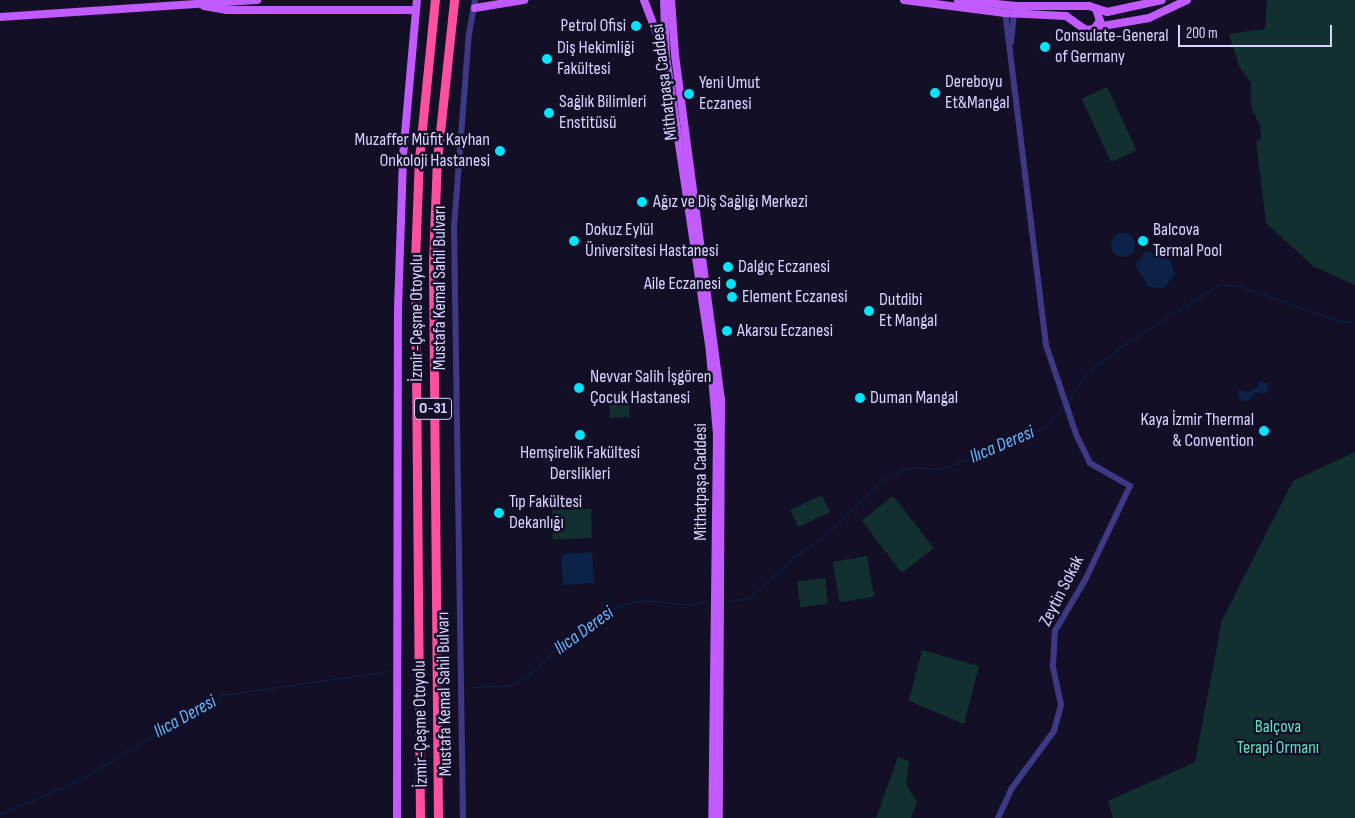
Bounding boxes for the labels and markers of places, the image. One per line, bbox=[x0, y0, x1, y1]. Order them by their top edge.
place label: Petrol Ofisi bbox=[561, 15, 626, 37]
marker: Petrol Ofisi bbox=[630, 20, 642, 32]
place label: Consulate-General of Germany bbox=[1055, 26, 1169, 68]
place label: Diş Hekimliği Fakültesi bbox=[557, 38, 634, 80]
marker: Consulate-General of Germany bbox=[1039, 41, 1051, 53]
marker: Diş Hekimliği Fakültesi bbox=[541, 53, 553, 65]
place label: Dereboyu Et&Mangal bbox=[945, 72, 1010, 115]
place label: Yeni Umut Eczanesi bbox=[699, 73, 760, 116]
marker: Dereboyu Et&Mangal bbox=[929, 87, 941, 99]
marker: Yeni Umut Eczanesi bbox=[683, 88, 695, 100]
place label: Sağlık Bilimleri Enstitüsü bbox=[559, 92, 646, 134]
marker: Sağlık Bilimleri Enstitüsü bbox=[543, 107, 555, 119]
place label: Muzaffer Müfit Kayhan Onkoloji Hastanesi bbox=[355, 130, 490, 172]
marker: Muzaffer Müfit Kayhan Onkoloji Hastanesi bbox=[494, 145, 506, 157]
place label: Ağız ve Diş Sağlığı Merkezi bbox=[653, 191, 808, 213]
marker: Ağız ve Diş Sağlığı Merkezi bbox=[635, 195, 649, 209]
place label: Dokuz Eylül Üniversitesi Hastanesi bbox=[585, 220, 719, 262]
place label: Balcova Termal Pool bbox=[1153, 220, 1222, 262]
marker: Dokuz Eylül Üniversitesi Hastanesi bbox=[567, 234, 581, 248]
marker: Balcova Termal Pool bbox=[1137, 235, 1149, 247]
place label: Dalgıç Eczanesi bbox=[738, 256, 830, 278]
marker: Dalgıç Eczanesi bbox=[722, 261, 734, 273]
place label: Aile Eczanesi bbox=[644, 273, 721, 295]
marker: Aile Eczanesi bbox=[725, 278, 737, 290]
place label: Element Eczanesi bbox=[742, 286, 847, 308]
place label: Dutdibi Et Mangal bbox=[879, 290, 937, 332]
marker: Element Eczanesi bbox=[726, 291, 738, 303]
marker: Dutdibi Et Mangal bbox=[863, 305, 875, 317]
place label: Akarsu Eczanesi bbox=[737, 320, 833, 342]
marker: Akarsu Eczanesi bbox=[721, 325, 733, 337]
place label: Nevvar Salih İşgören Çocuk Hastanesi bbox=[590, 367, 712, 409]
marker: Nevvar Salih İşgören Çocuk Hastanesi bbox=[572, 381, 586, 395]
place label: Duman Mangal bbox=[870, 387, 958, 409]
marker: Duman Mangal bbox=[854, 392, 866, 404]
place label: Kaya İzmir Thermal & Convention bbox=[1141, 410, 1254, 452]
marker: Kaya İzmir Thermal & Convention bbox=[1258, 425, 1270, 437]
marker: Hemşirelik Fakültesi Derslikleri bbox=[574, 429, 586, 441]
place label: Hemşirelik Fakültesi Derslikleri bbox=[520, 443, 640, 486]
place label: Tıp Fakültesi Dekanlığı bbox=[509, 492, 582, 534]
marker: Tıp Fakültesi Dekanlığı bbox=[493, 507, 505, 519]

